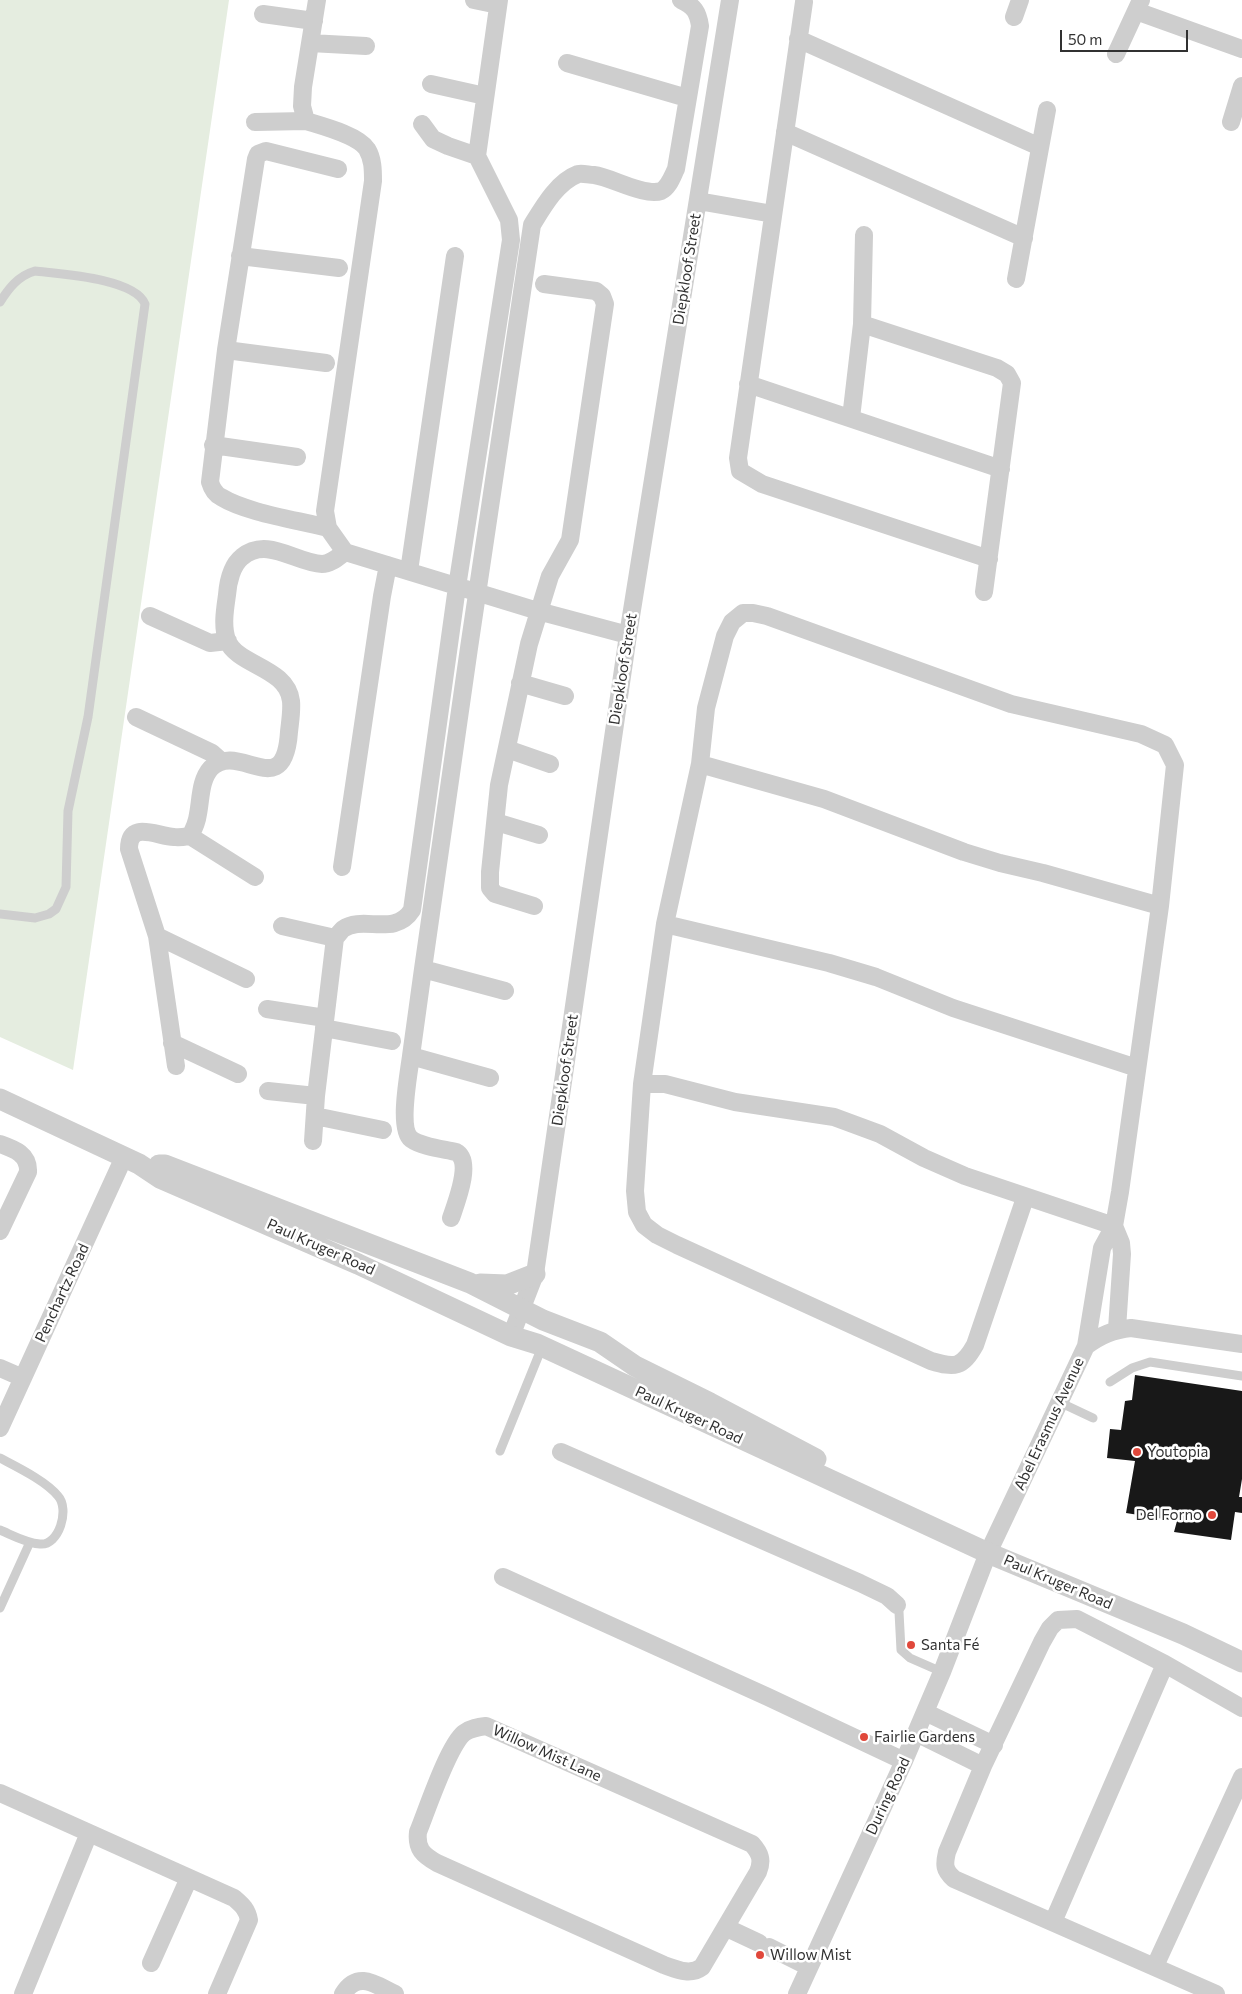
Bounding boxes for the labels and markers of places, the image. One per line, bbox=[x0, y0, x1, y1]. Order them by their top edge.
place label: Youtopia bbox=[1147, 1443, 1208, 1461]
marker: Youtopia bbox=[1131, 1446, 1143, 1458]
place label: Del Forno bbox=[1136, 1506, 1202, 1524]
marker: Del Forno bbox=[1206, 1509, 1218, 1521]
place label: Santa Fé bbox=[921, 1636, 979, 1654]
marker: Santa Fé bbox=[905, 1639, 917, 1651]
place label: Fairlie Gardens bbox=[874, 1728, 975, 1746]
marker: Fairlie Gardens bbox=[858, 1731, 870, 1743]
place label: Willow Mist bbox=[770, 1946, 852, 1964]
marker: Willow Mist bbox=[754, 1949, 766, 1961]

